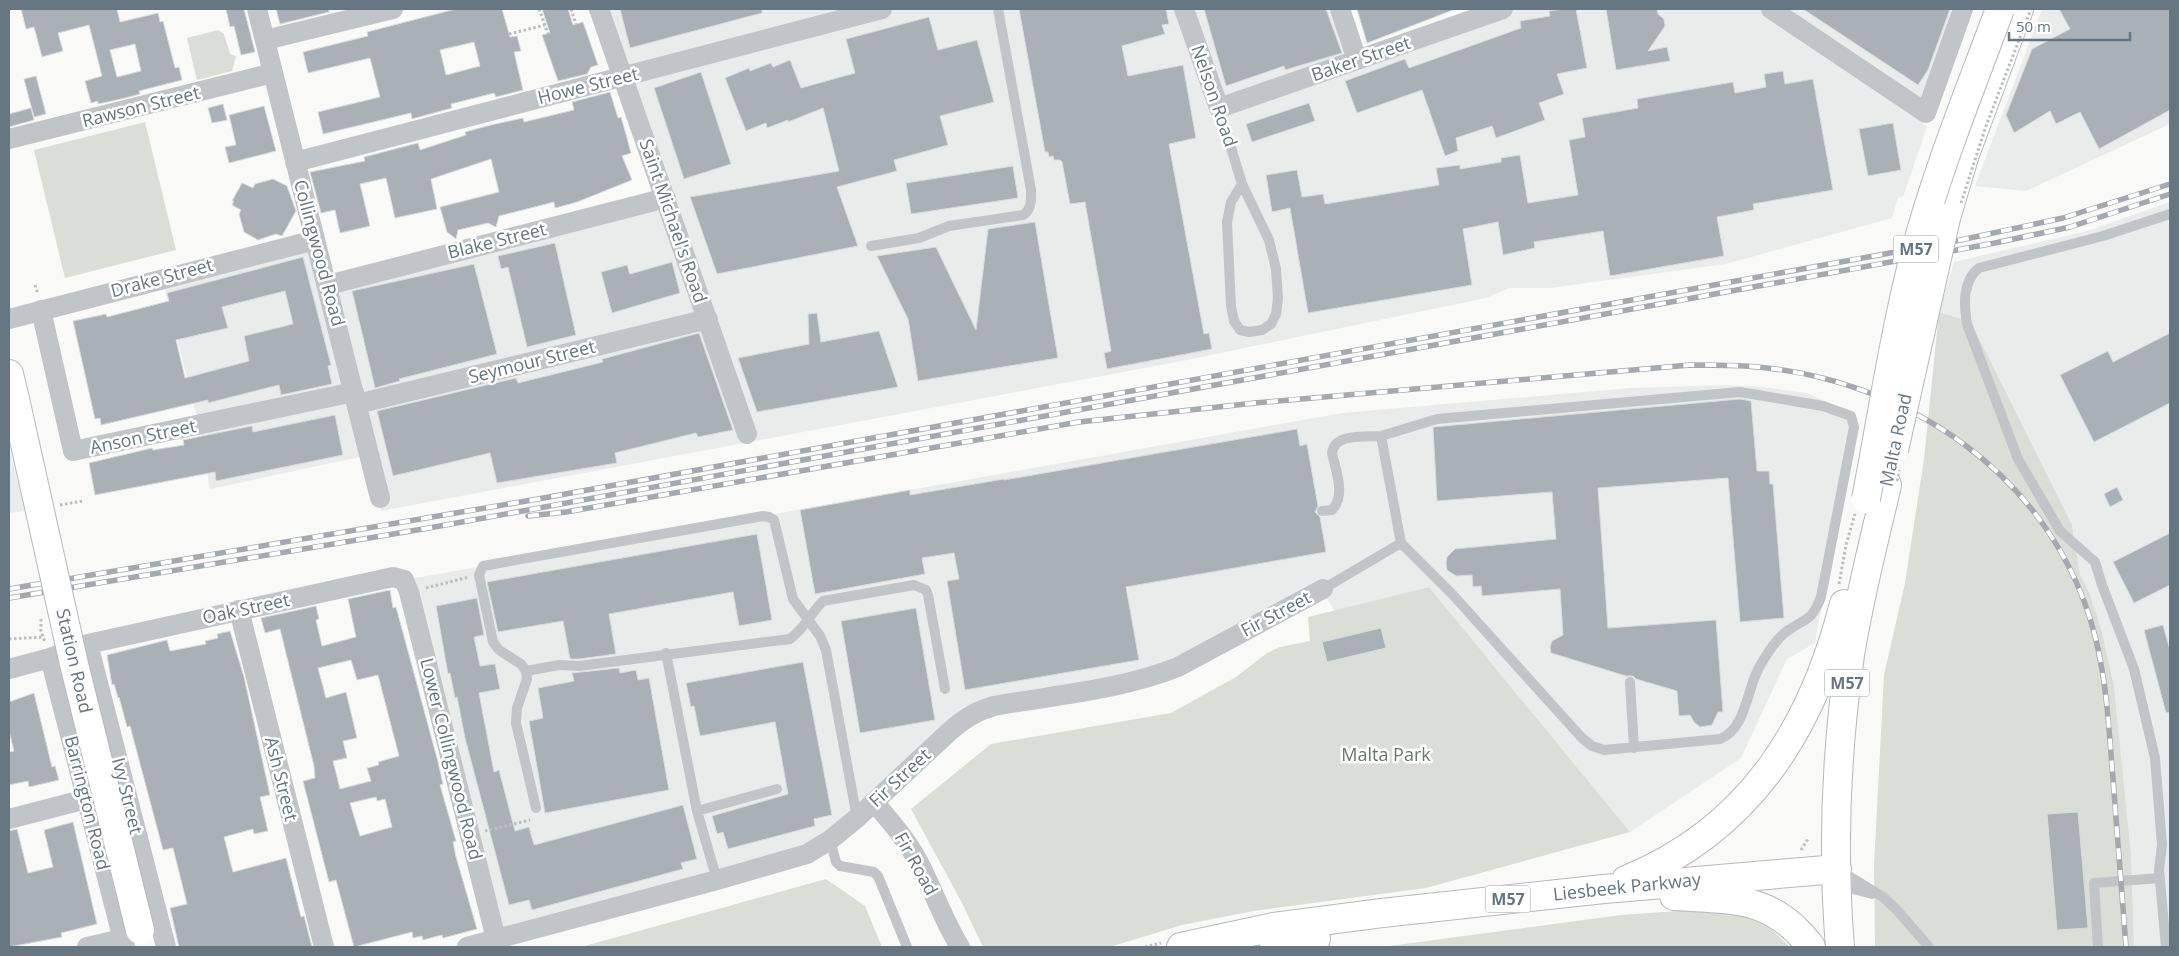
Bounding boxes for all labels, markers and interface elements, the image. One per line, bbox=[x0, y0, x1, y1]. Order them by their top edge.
scale bar bbox=[2009, 10, 2130, 42]
text: 50 m bbox=[2016, 16, 2051, 36]
street label: Baker Street bbox=[1308, 30, 1414, 86]
street label: Nelson Road bbox=[1186, 42, 1244, 150]
street label: Howe Street bbox=[535, 61, 641, 109]
street label: Rawson Street bbox=[79, 80, 202, 132]
street label: Saint Michael's Road bbox=[635, 136, 713, 306]
street label: Collingwood Road bbox=[289, 177, 351, 329]
street label: Blake Street bbox=[445, 216, 549, 264]
road number: M57 bbox=[1894, 235, 1938, 262]
street label: Drake Street bbox=[108, 252, 216, 302]
street label: Seymour Street bbox=[466, 334, 598, 388]
street label: Malta Road bbox=[1873, 391, 1917, 489]
street label: Anson Street bbox=[88, 413, 198, 459]
street label: Fir Street bbox=[1236, 585, 1315, 642]
street label: Oak Street bbox=[200, 587, 292, 629]
street label: Station Road bbox=[51, 606, 99, 715]
street label: Lower Collingwood Road bbox=[415, 655, 489, 862]
road number: M57 bbox=[1824, 670, 1870, 696]
street label: Barrington Road bbox=[60, 733, 116, 872]
street label: Ash Street bbox=[260, 734, 304, 823]
park label: Malta Park bbox=[1341, 742, 1431, 766]
street label: Fir Street bbox=[863, 743, 935, 812]
street label: Ivy Street bbox=[107, 755, 149, 837]
street label: Fir Road bbox=[890, 828, 944, 899]
street label: Liesbeek Parkway bbox=[1552, 866, 1703, 906]
road number: M57 bbox=[1486, 886, 1530, 912]

